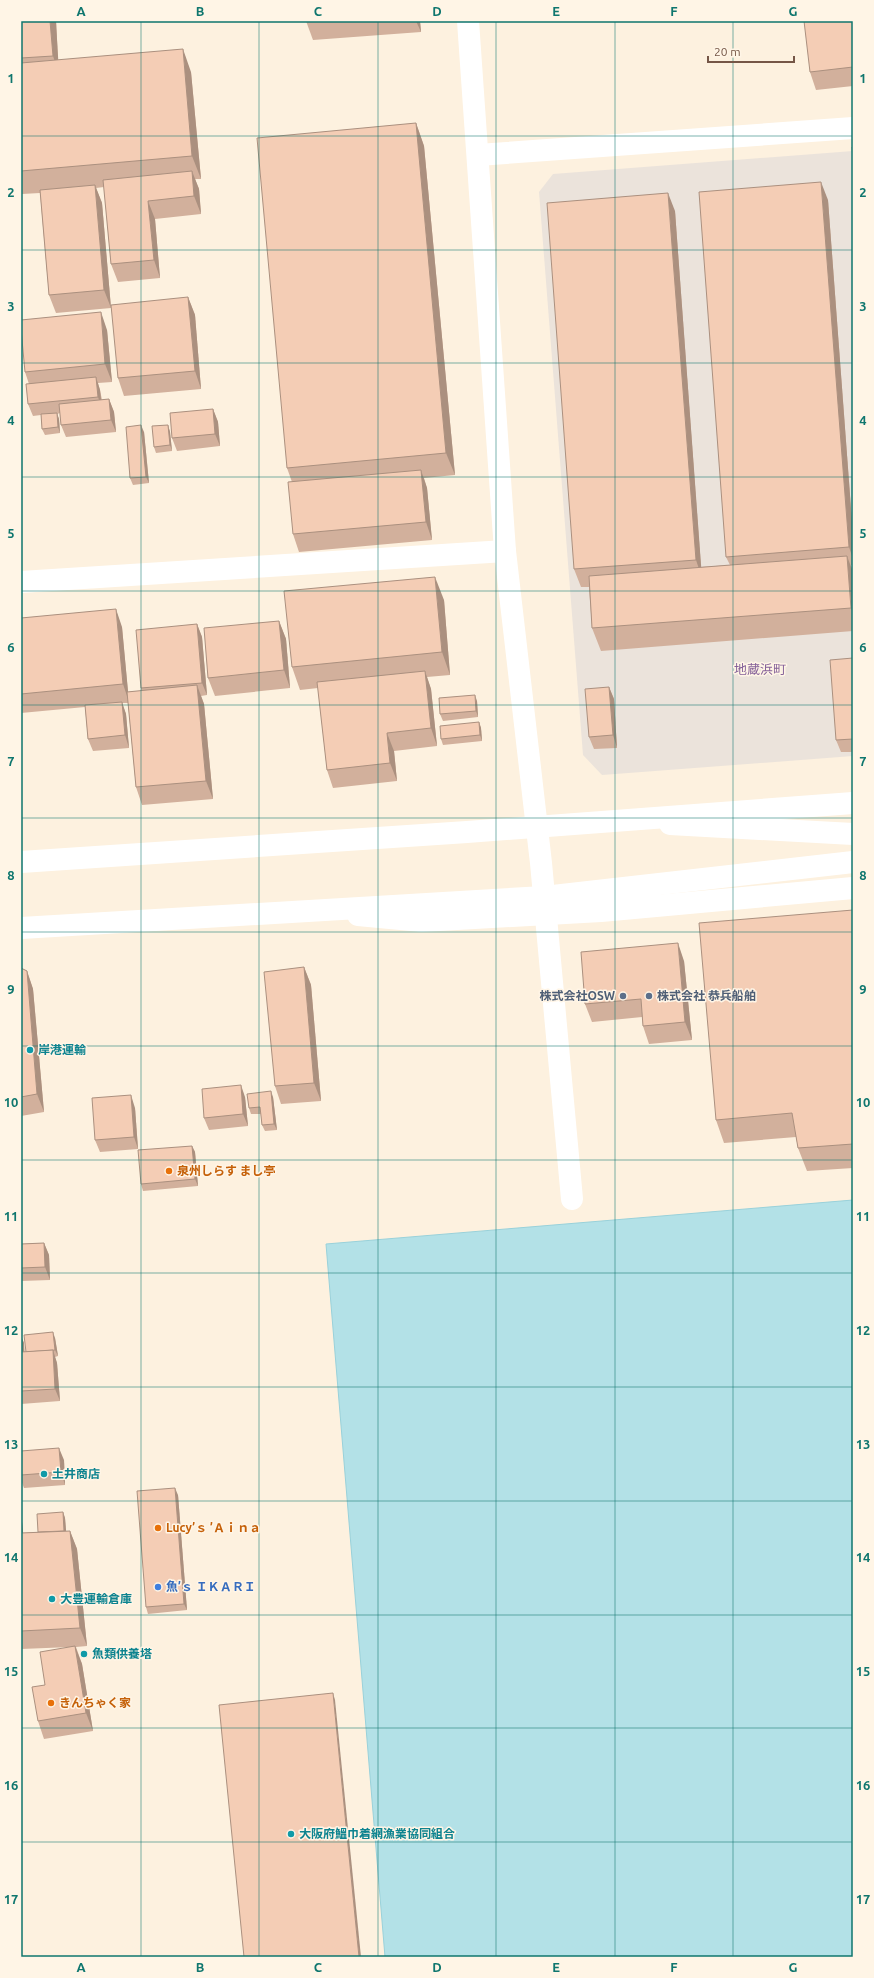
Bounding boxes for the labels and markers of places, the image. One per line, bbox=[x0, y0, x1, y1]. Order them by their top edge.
place label: 株式会社OSW bbox=[540, 989, 616, 1002]
place label: 株式会社 恭兵船舶 bbox=[657, 989, 756, 1002]
marker: 株式会社OSW bbox=[618, 991, 628, 1001]
marker: 株式会社 恭兵船舶 bbox=[644, 991, 654, 1001]
place label: 岸港運輸 bbox=[38, 1043, 86, 1056]
marker: 岸港運輸 bbox=[25, 1045, 35, 1055]
place label: 泉州しらす まし亭 bbox=[177, 1164, 276, 1177]
marker: 泉州しらす まし亭 bbox=[164, 1166, 174, 1176]
place label: 土井商店 bbox=[52, 1467, 100, 1480]
marker: 土井商店 bbox=[39, 1469, 49, 1479]
place label: Lucy’ｓ ’Ａｉｎａ bbox=[166, 1521, 261, 1534]
marker: Lucy’ｓ ’Ａｉｎａ bbox=[153, 1523, 163, 1533]
place label: 魚’ｓ ＩＫＡＲＩ bbox=[166, 1580, 256, 1593]
marker: 魚’ｓ ＩＫＡＲＩ bbox=[153, 1582, 163, 1592]
place label: 大豊運輸倉庫 bbox=[60, 1592, 132, 1605]
marker: 大豊運輸倉庫 bbox=[47, 1594, 57, 1604]
place label: 魚類供養塔 bbox=[92, 1647, 152, 1660]
marker: 魚類供養塔 bbox=[79, 1649, 89, 1659]
place label: きんちゃく家 bbox=[59, 1696, 131, 1709]
marker: きんちゃく家 bbox=[46, 1698, 56, 1708]
place label: 大阪府鰮巾着網漁業協同組合 bbox=[299, 1827, 455, 1840]
marker: 大阪府鰮巾着網漁業協同組合 bbox=[286, 1829, 296, 1839]

